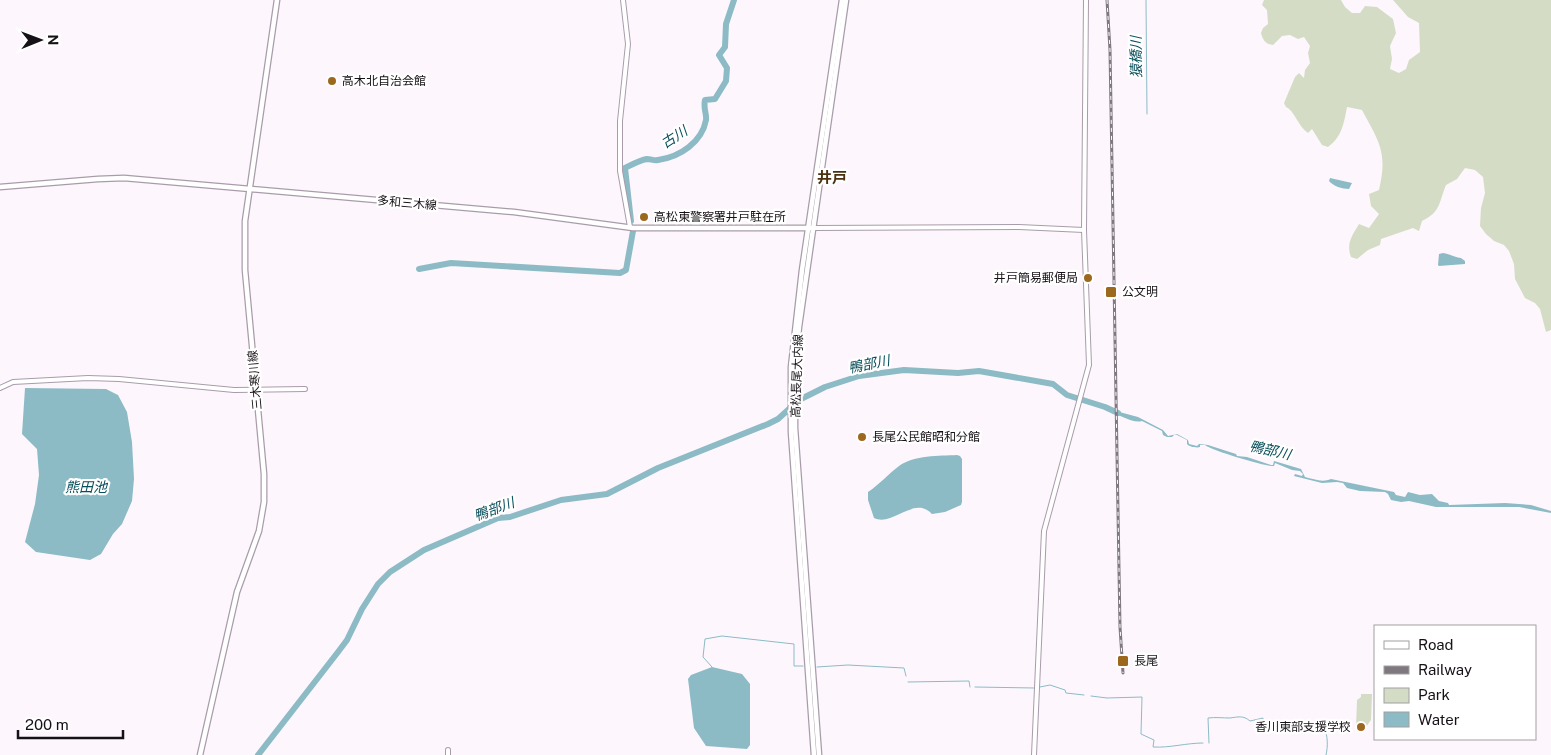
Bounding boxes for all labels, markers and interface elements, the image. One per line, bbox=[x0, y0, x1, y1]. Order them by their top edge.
north arrow bbox=[15, 15, 65, 65]
text: N bbox=[45, 34, 61, 45]
water label: 猿橋川 bbox=[1128, 34, 1144, 78]
place label: 高木北自治会館 bbox=[342, 74, 426, 88]
marker: 高木北自治会館 bbox=[326, 75, 338, 87]
water label: 古川 bbox=[658, 122, 692, 151]
district label: 井戸 bbox=[817, 169, 847, 186]
street label: 多和三木線 bbox=[376, 193, 438, 213]
place label: 高松東警察署井戸駐在所 bbox=[654, 210, 786, 224]
marker: 高松東警察署井戸駐在所 bbox=[638, 211, 650, 223]
place label: 井戸簡易郵便局 bbox=[994, 271, 1078, 285]
marker: 井戸簡易郵便局 bbox=[1082, 272, 1094, 284]
marker: 公文明 bbox=[1104, 285, 1118, 299]
place label: 公文明 bbox=[1122, 285, 1158, 299]
street label: 高松長尾大内線 bbox=[789, 334, 805, 418]
street label: 三木寒川線 bbox=[245, 349, 265, 411]
water label: 鴨部川 bbox=[847, 352, 893, 376]
place label: 長尾公民館昭和分館 bbox=[872, 430, 980, 444]
marker: 長尾公民館昭和分館 bbox=[856, 431, 868, 443]
water label: 鴨部川 bbox=[1248, 437, 1294, 463]
water label: 熊田池 bbox=[65, 479, 109, 495]
water label: 鴨部川 bbox=[472, 494, 518, 524]
legend bbox=[1374, 625, 1536, 740]
text: Road bbox=[1418, 636, 1454, 653]
marker: 長尾 bbox=[1116, 654, 1130, 668]
place label: 長尾 bbox=[1134, 654, 1158, 668]
text: Railway bbox=[1418, 661, 1472, 678]
text: Park bbox=[1418, 686, 1450, 703]
scale bar bbox=[18, 708, 122, 740]
text: Water bbox=[1418, 711, 1460, 728]
text: 200 m bbox=[25, 716, 69, 733]
place label: 香川東部支援学校 bbox=[1255, 720, 1351, 734]
marker: 香川東部支援学校 bbox=[1355, 721, 1367, 733]

